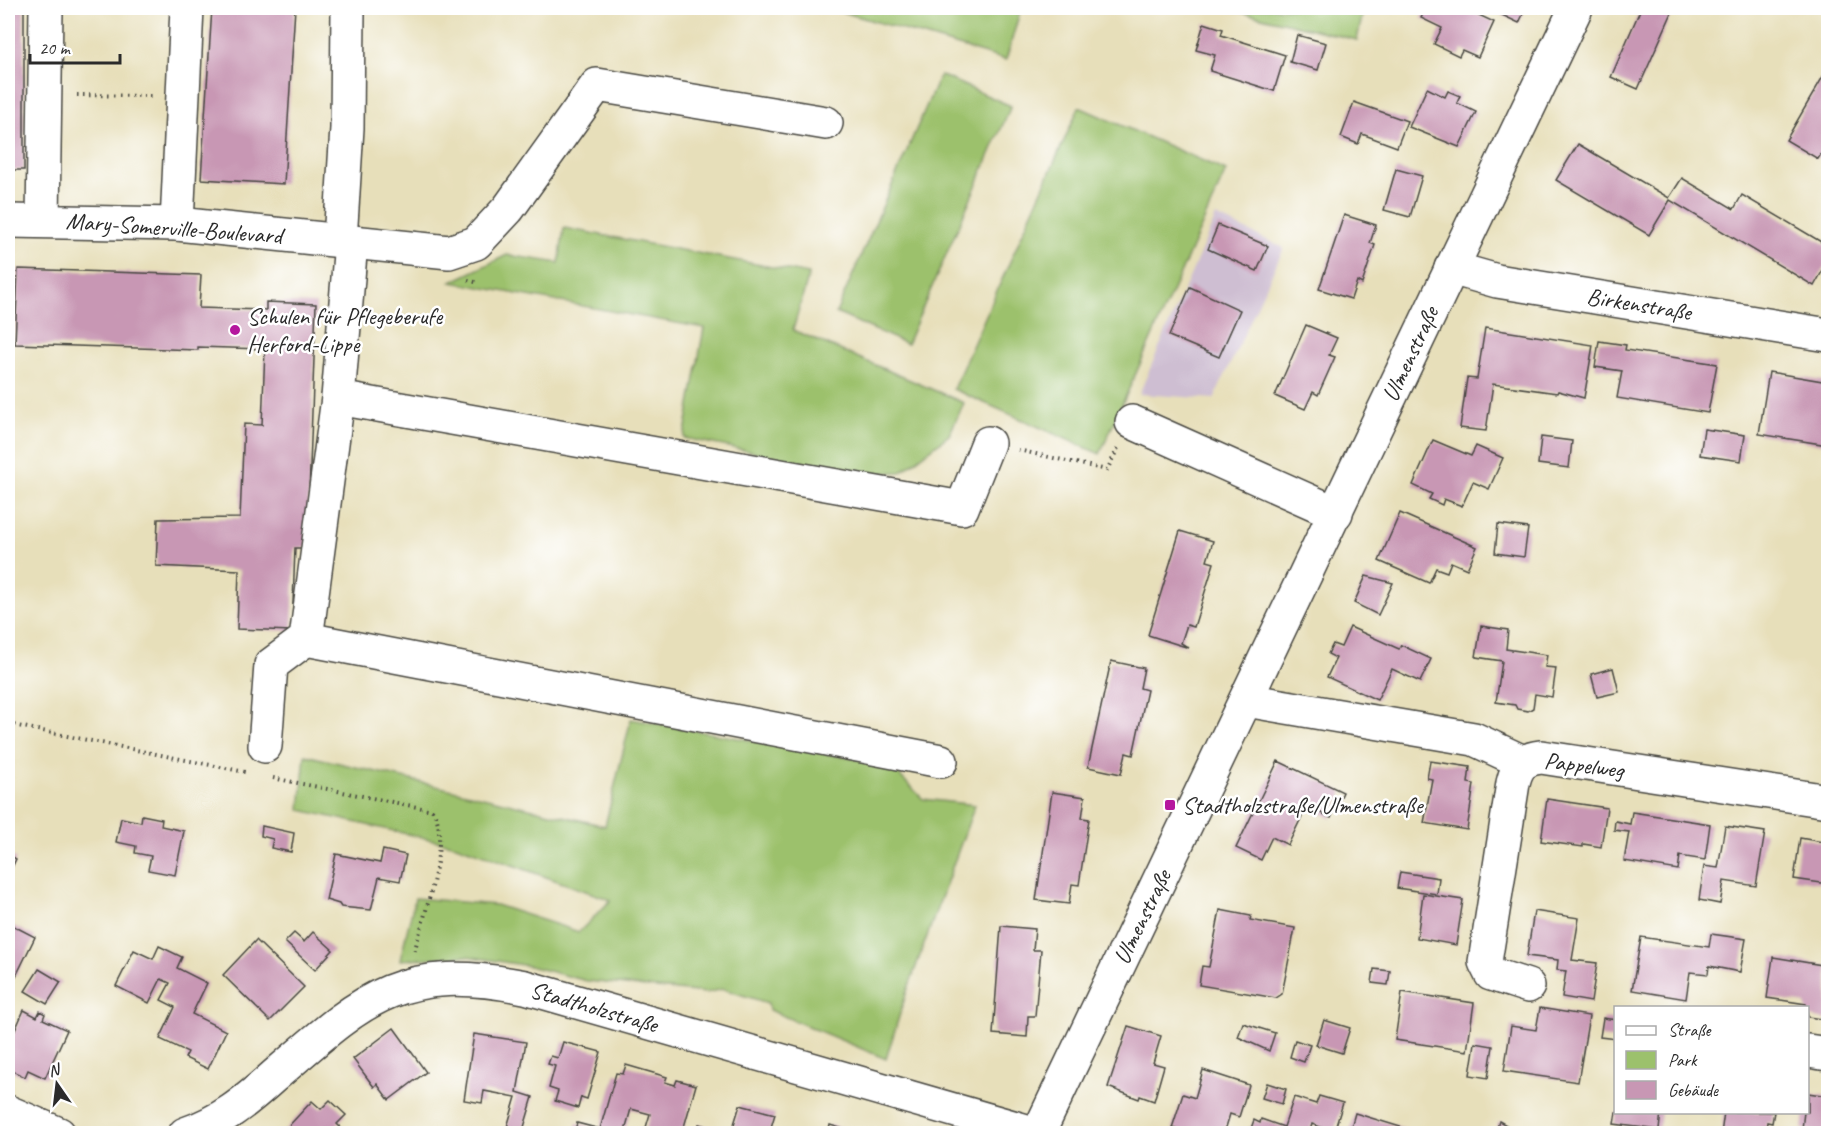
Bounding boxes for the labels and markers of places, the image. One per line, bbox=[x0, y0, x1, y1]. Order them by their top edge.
place label: Schulen für Pflegeberufe Herford-Lippe bbox=[247, 301, 444, 359]
marker: Schulen für Pflegeberufe Herford-Lippe bbox=[228, 323, 242, 337]
place label: Stadtholzstraße/Ulmenstraße bbox=[1182, 790, 1425, 820]
marker: Stadtholzstraße/Ulmenstraße bbox=[1163, 798, 1177, 812]

